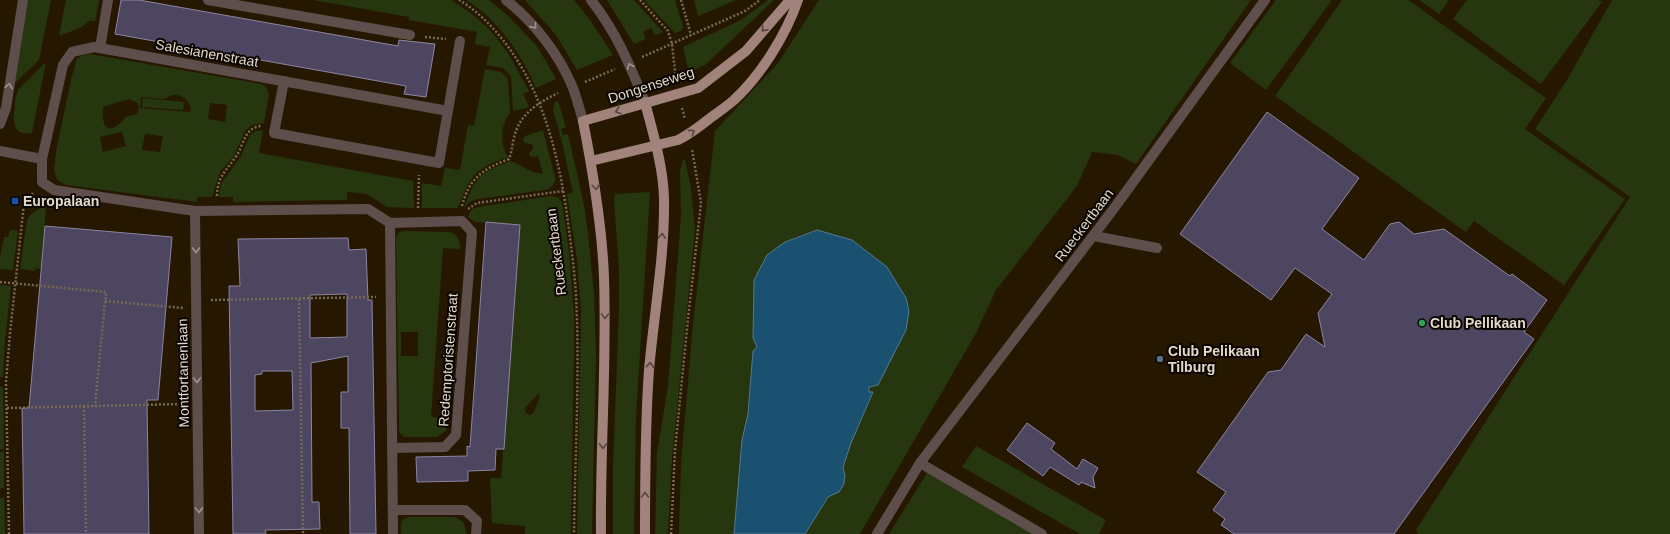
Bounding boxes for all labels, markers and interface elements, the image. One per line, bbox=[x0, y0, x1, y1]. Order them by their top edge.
one-way arrow bbox=[530, 22, 537, 29]
one-way arrow bbox=[762, 25, 769, 32]
street label: Salesianenstraat bbox=[154, 36, 260, 70]
one-way arrow bbox=[627, 63, 635, 70]
street label: Dongenseweg bbox=[606, 64, 696, 106]
one-way arrow bbox=[4, 83, 13, 89]
one-way arrow bbox=[614, 106, 621, 115]
one-way arrow bbox=[688, 130, 695, 137]
one-way arrow bbox=[591, 184, 600, 190]
street label: Rueckertbaan bbox=[1051, 185, 1117, 265]
place label: Europalaan bbox=[23, 193, 99, 209]
marker: Europalaan bbox=[10, 196, 20, 206]
street label: Rueckertbaan bbox=[543, 208, 569, 296]
one-way arrow bbox=[658, 233, 667, 239]
one-way arrow bbox=[191, 247, 200, 253]
street label: Redemptoristenstraat bbox=[435, 293, 461, 427]
one-way arrow bbox=[601, 313, 609, 319]
place label: Club Pellikaan bbox=[1430, 315, 1526, 331]
street label: Montfortanenlaan bbox=[174, 318, 192, 428]
marker: Club Pellikaan bbox=[1417, 318, 1427, 328]
place label: Club Pelikaan Tilburg bbox=[1168, 343, 1260, 375]
marker: Club Pelikaan Tilburg bbox=[1155, 354, 1165, 364]
one-way arrow bbox=[645, 362, 654, 368]
one-way arrow bbox=[193, 377, 201, 383]
one-way arrow bbox=[599, 443, 607, 449]
one-way arrow bbox=[641, 492, 649, 498]
one-way arrow bbox=[194, 507, 203, 513]

